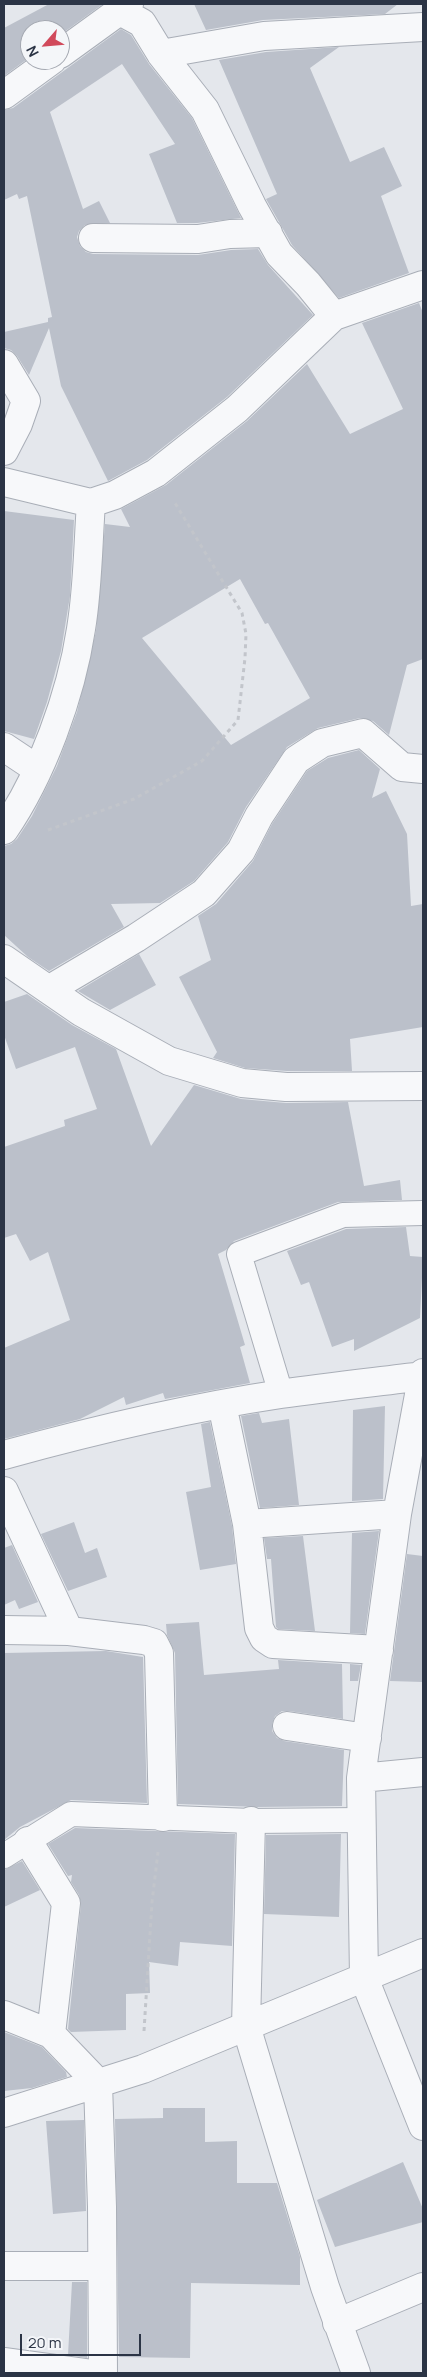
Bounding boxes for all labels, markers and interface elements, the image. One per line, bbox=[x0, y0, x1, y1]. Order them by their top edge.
north arrow bbox=[20, 20, 70, 70]
text: N bbox=[21, 43, 43, 60]
scale bar bbox=[22, 2324, 144, 2356]
text: 20 m bbox=[28, 2332, 61, 2353]

